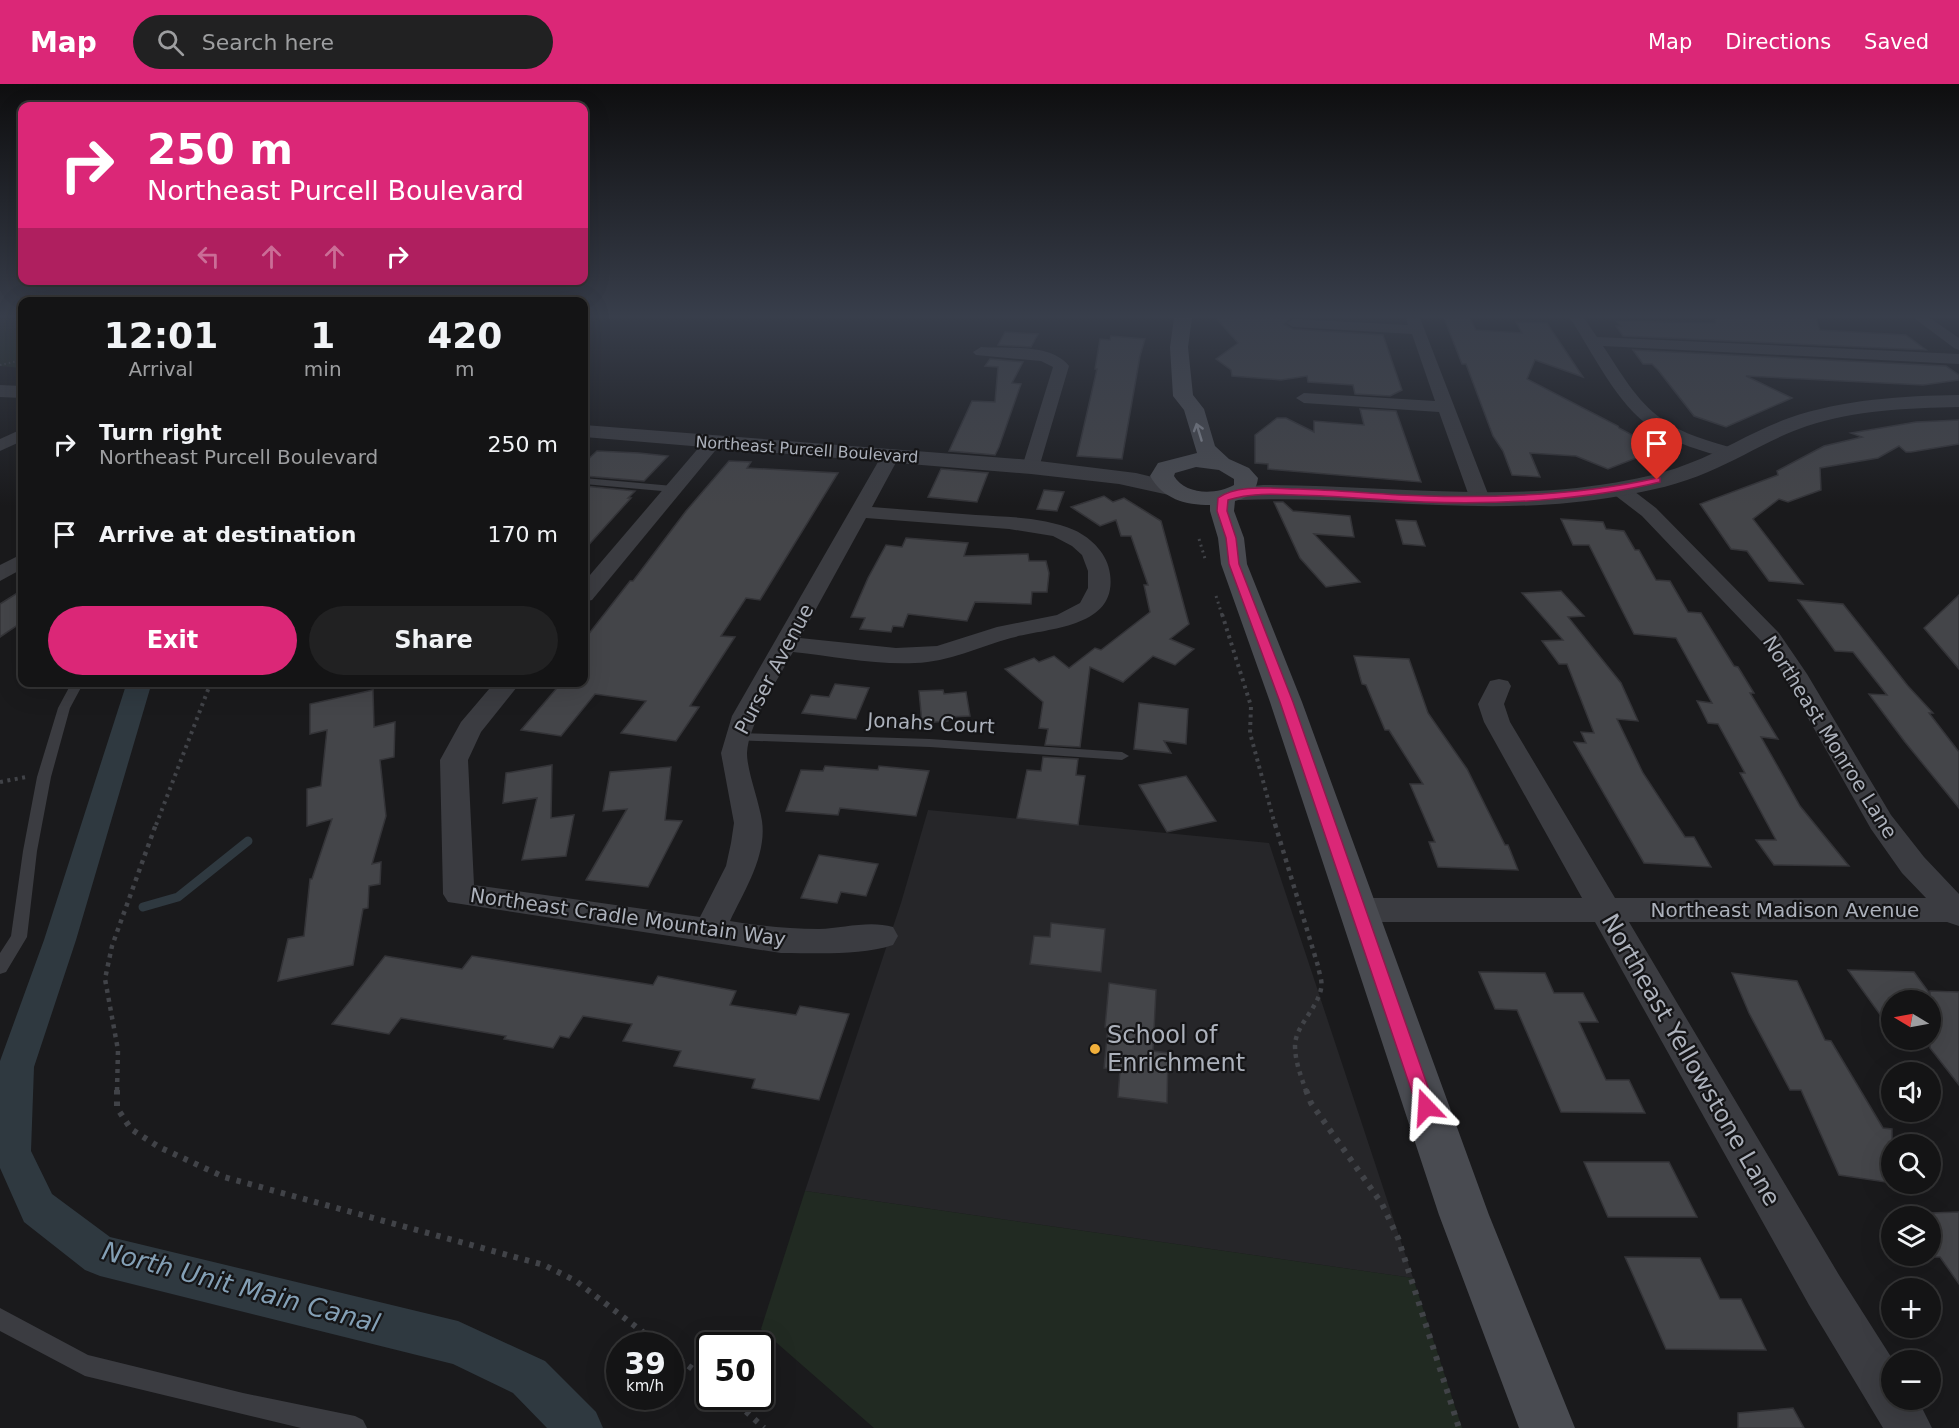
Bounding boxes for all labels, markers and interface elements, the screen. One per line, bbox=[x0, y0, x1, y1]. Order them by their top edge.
search box bbox=[133, 15, 553, 69]
text: Map bbox=[30, 26, 97, 59]
icon: search bbox=[154, 26, 187, 59]
text: Search here bbox=[202, 30, 334, 55]
text: Map bbox=[1648, 30, 1692, 54]
text: Directions bbox=[1725, 30, 1831, 54]
text: Saved bbox=[1864, 30, 1929, 54]
text: 250 m bbox=[147, 125, 293, 174]
icon: right bbox=[48, 126, 126, 204]
text: Northeast Purcell Boulevard bbox=[147, 175, 524, 206]
icon: left bbox=[192, 240, 225, 273]
icon: ahead bbox=[255, 240, 288, 273]
icon: ahead bbox=[318, 240, 351, 273]
icon: right bbox=[381, 240, 414, 273]
text: 12:01 bbox=[104, 315, 218, 356]
text: 1 bbox=[310, 315, 335, 356]
text: 420 bbox=[427, 315, 502, 356]
text: Arrival bbox=[128, 357, 193, 381]
text: min bbox=[304, 357, 342, 381]
text: m bbox=[455, 357, 475, 381]
pin bbox=[1631, 418, 1682, 480]
text: Turn right bbox=[99, 420, 222, 445]
one-way arrow bbox=[1193, 423, 1204, 442]
icon: arrive bbox=[1640, 427, 1673, 460]
icon: right bbox=[48, 428, 81, 461]
text: 250 m bbox=[488, 432, 558, 457]
street label: Northeast Purcell Boulevard bbox=[695, 432, 919, 467]
text: Northeast Purcell Boulevard bbox=[99, 445, 378, 469]
icon: arrive bbox=[48, 518, 81, 551]
text: Arrive at destination bbox=[99, 522, 356, 547]
text: 170 m bbox=[488, 522, 558, 547]
street label: Purser Avenue bbox=[730, 600, 818, 738]
button: Exit bbox=[48, 606, 297, 675]
button: Share bbox=[309, 606, 558, 675]
street label: Northeast Monroe Lane bbox=[1758, 631, 1902, 843]
street label: Jonahs Court bbox=[865, 708, 995, 738]
street label: Northeast Cradle Mountain Way bbox=[469, 883, 788, 951]
street label: Northeast Madison Avenue bbox=[1651, 898, 1919, 922]
street label: Northeast Yellowstone Lane bbox=[1596, 909, 1786, 1211]
north arrow bbox=[1881, 990, 1941, 1050]
map controls bbox=[1881, 990, 1941, 1410]
place label: School of Enrichment bbox=[1107, 1021, 1245, 1077]
marker: School of Enrichment bbox=[1088, 1042, 1102, 1056]
button: sound bbox=[1881, 1062, 1941, 1122]
position arrow bbox=[1394, 1075, 1458, 1139]
button: search bbox=[1881, 1134, 1941, 1194]
button: layers bbox=[1881, 1206, 1941, 1266]
water label: North Unit Main Canal bbox=[99, 1235, 384, 1339]
button: + bbox=[1881, 1278, 1941, 1338]
speed limit sign: 50 bbox=[696, 1332, 774, 1410]
text: 39 bbox=[624, 1346, 666, 1381]
button: − bbox=[1881, 1350, 1941, 1410]
text: km/h bbox=[626, 1377, 664, 1395]

